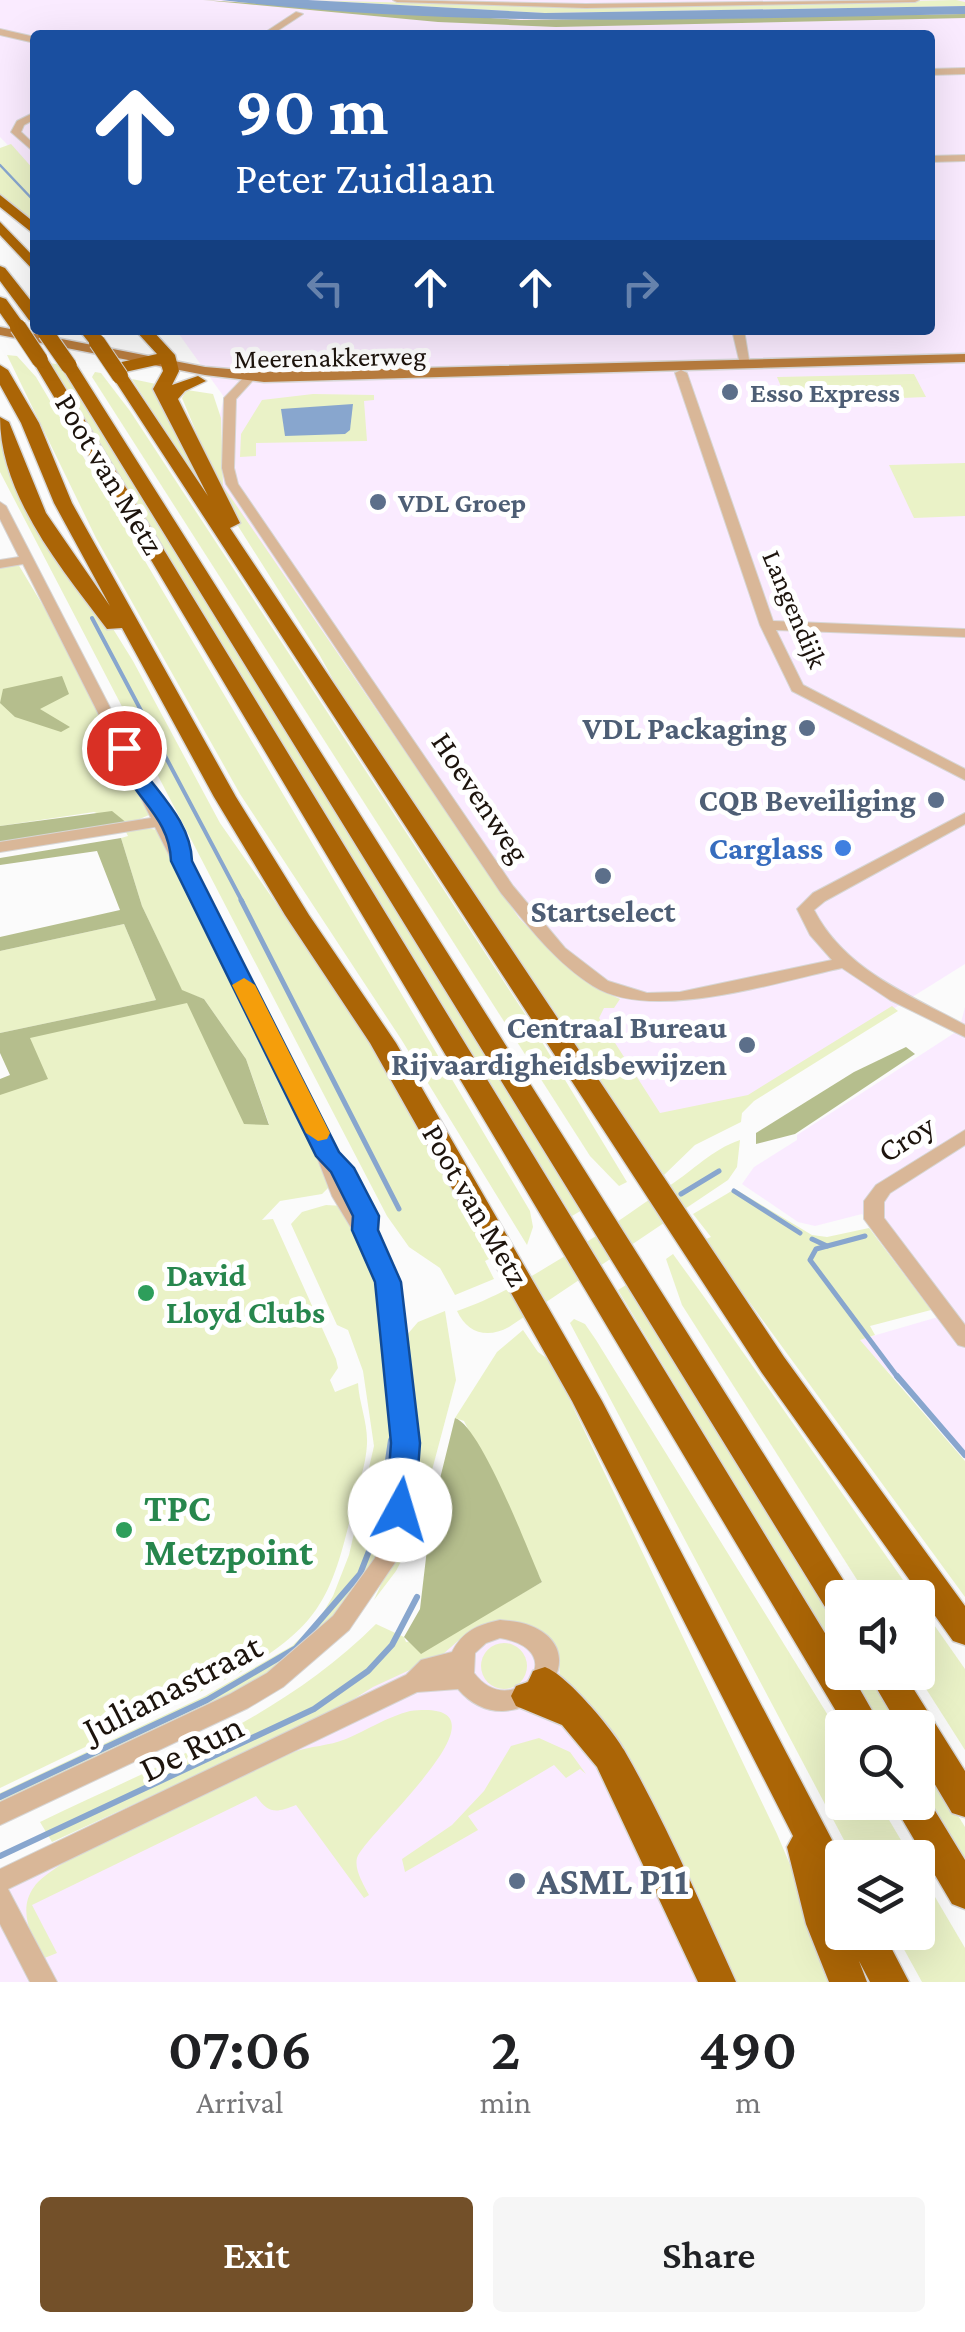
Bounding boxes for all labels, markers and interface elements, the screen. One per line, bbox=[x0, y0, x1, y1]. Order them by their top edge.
icon: ahead bbox=[70, 70, 200, 200]
text: 90 m bbox=[235, 71, 388, 149]
text: Peter Zuidlaan bbox=[235, 153, 495, 203]
icon: left bbox=[298, 260, 353, 315]
icon: ahead bbox=[403, 260, 458, 315]
icon: ahead bbox=[508, 260, 563, 315]
icon: right bbox=[613, 260, 668, 315]
street label: Meerenakkerweg bbox=[233, 340, 427, 374]
place label: Esso Express bbox=[750, 377, 900, 408]
marker: Esso Express bbox=[719, 381, 741, 403]
street label: Poot van Metz bbox=[48, 387, 172, 561]
place label: VDL Groep bbox=[397, 487, 526, 518]
marker: VDL Groep bbox=[367, 491, 389, 513]
street label: Langendijk bbox=[756, 545, 834, 673]
pin bbox=[82, 706, 167, 791]
place label: VDL Packaging bbox=[581, 710, 787, 746]
marker: VDL Packaging bbox=[796, 717, 818, 739]
icon: arrive bbox=[97, 721, 152, 776]
street label: Hoevenweg bbox=[424, 725, 538, 869]
place label: CQB Beveiliging bbox=[699, 782, 916, 818]
marker: CQB Beveiliging bbox=[925, 789, 947, 811]
place label: Carglass bbox=[709, 830, 823, 866]
marker: Carglass bbox=[832, 837, 854, 859]
marker: Startselect bbox=[592, 865, 614, 887]
place label: Startselect bbox=[531, 893, 676, 929]
place label: Centraal Bureau Rijvaardigheidsbewijzen bbox=[391, 1009, 727, 1082]
marker: Centraal Bureau Rijvaardigheidsbewijzen bbox=[736, 1034, 758, 1056]
street label: Croy bbox=[871, 1106, 941, 1169]
street label: Poot van Metz bbox=[415, 1118, 537, 1292]
place label: David Lloyd Clubs bbox=[166, 1257, 325, 1330]
marker: David Lloyd Clubs bbox=[135, 1282, 157, 1304]
position arrow bbox=[348, 1458, 452, 1562]
place label: TPC Metzpoint bbox=[144, 1487, 313, 1573]
marker: TPC Metzpoint bbox=[113, 1519, 135, 1541]
map controls bbox=[825, 1580, 935, 1950]
button: sound bbox=[825, 1580, 935, 1690]
street label: Julianastraat bbox=[73, 1624, 269, 1751]
street label: De Run bbox=[132, 1704, 250, 1790]
button: search bbox=[825, 1710, 935, 1820]
button: layers bbox=[825, 1840, 935, 1950]
place label: ASML P11 bbox=[536, 1860, 689, 1902]
marker: ASML P11 bbox=[506, 1870, 528, 1892]
text: 07:06 bbox=[168, 2015, 312, 2082]
text: 2 bbox=[491, 2015, 520, 2082]
text: 490 bbox=[699, 2015, 797, 2082]
text: Arrival bbox=[196, 2084, 283, 2120]
text: min bbox=[480, 2084, 531, 2120]
text: m bbox=[735, 2084, 761, 2120]
button: Exit bbox=[40, 2197, 473, 2312]
button: Share bbox=[493, 2197, 925, 2312]

